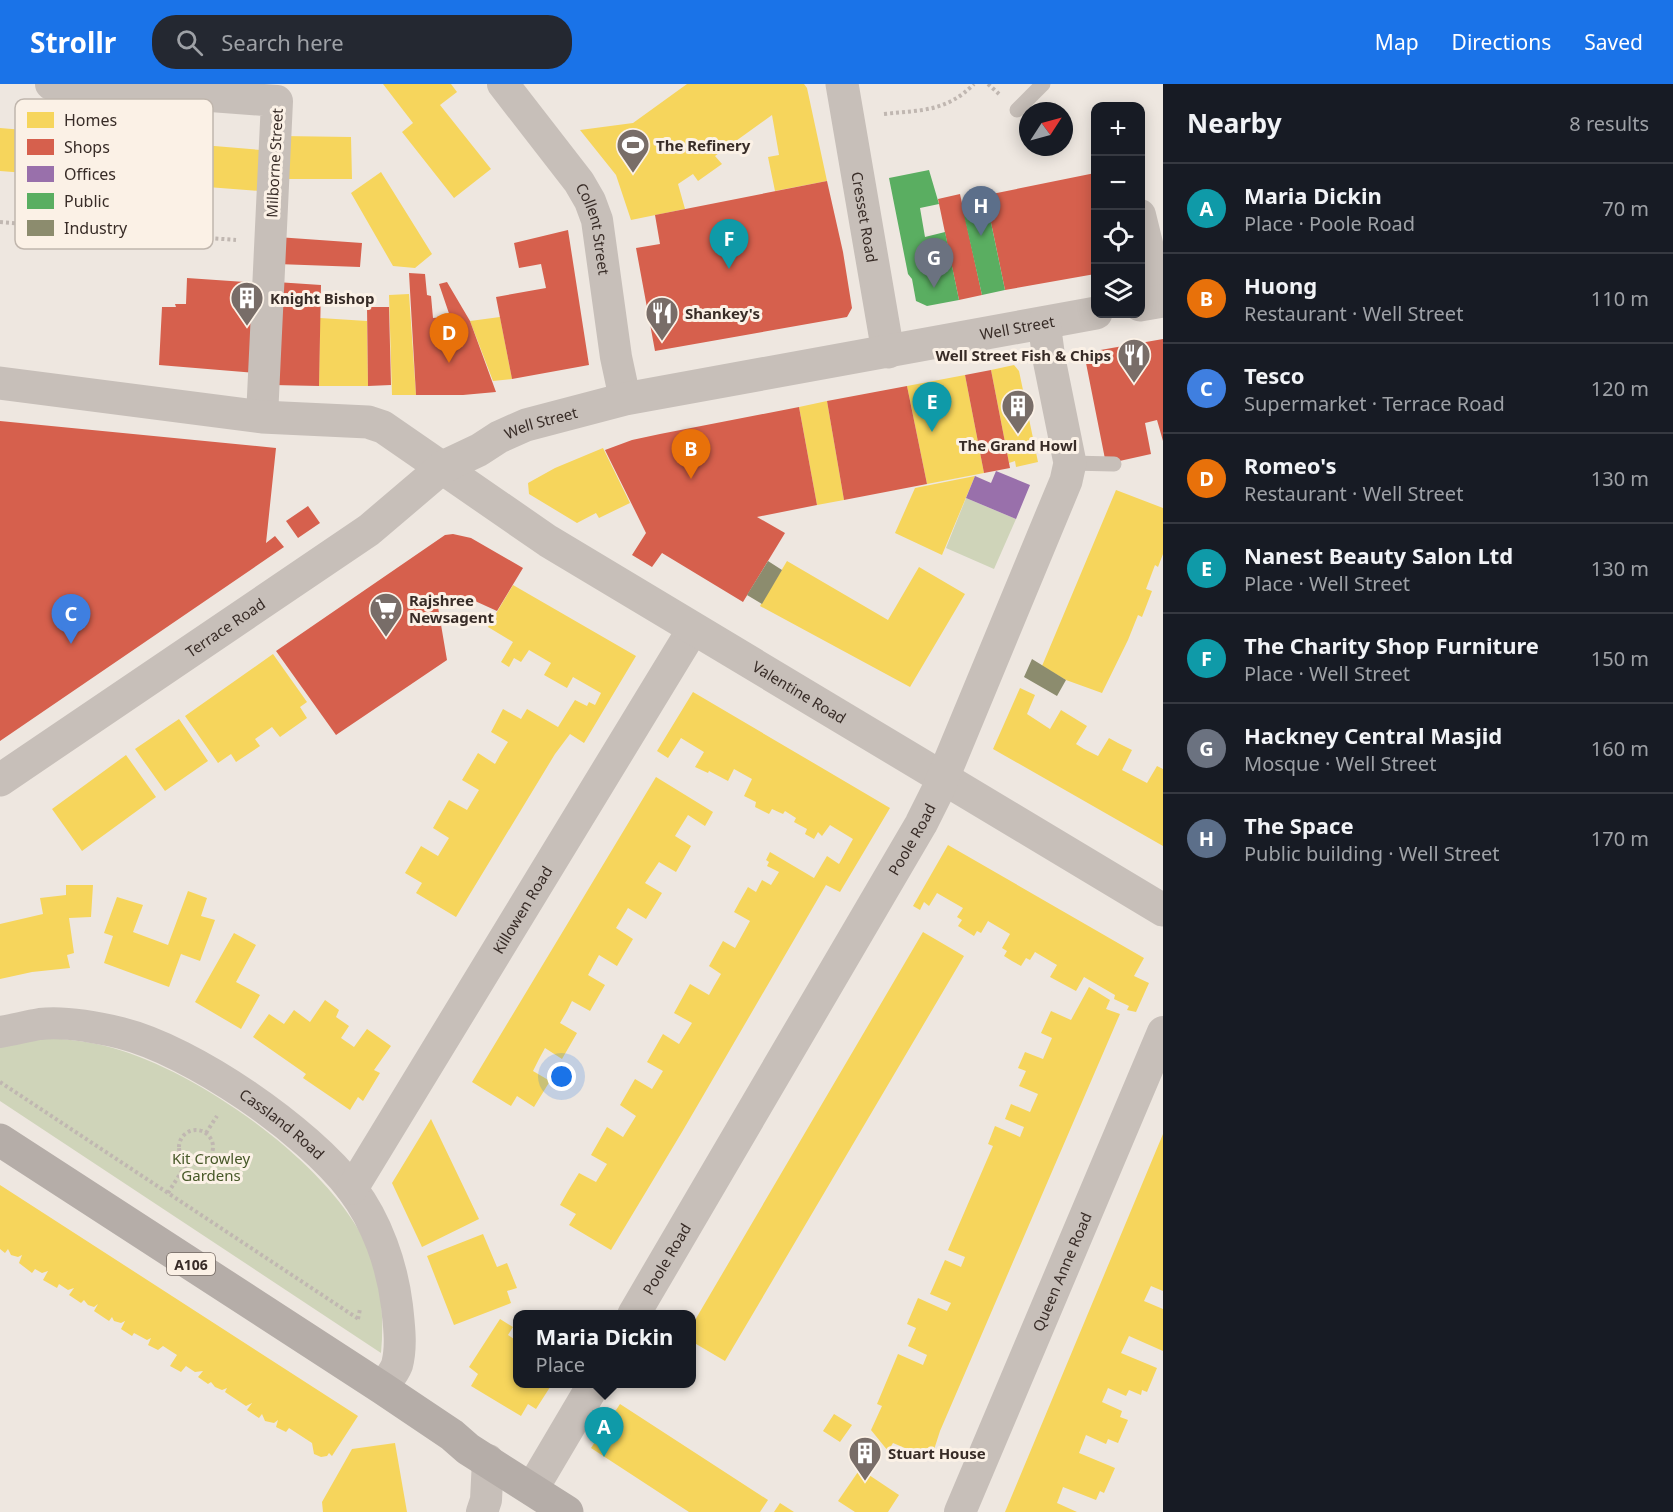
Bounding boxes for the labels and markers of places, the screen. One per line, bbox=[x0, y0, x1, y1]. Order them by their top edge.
sports icon: The Refinery bbox=[615, 127, 651, 174]
place label: The Refinery bbox=[656, 135, 751, 155]
pin: H bbox=[962, 186, 1000, 236]
pin: F bbox=[710, 220, 748, 269]
pin: G bbox=[914, 238, 954, 288]
building icon: Knight Bishop bbox=[229, 280, 265, 327]
place label: Knight Bishop bbox=[270, 288, 374, 308]
restaurant icon: Shankey's bbox=[644, 295, 680, 342]
place label: Shankey's bbox=[685, 303, 760, 323]
pin: D bbox=[430, 314, 468, 363]
restaurant icon: Well Street Fish & Chips bbox=[1116, 337, 1152, 384]
place label: Well Street Fish & Chips bbox=[936, 345, 1111, 365]
pin: E bbox=[912, 382, 952, 432]
building icon: The Grand Howl bbox=[1000, 388, 1036, 435]
pin: B bbox=[672, 430, 710, 479]
place label: The Grand Howl bbox=[959, 435, 1077, 455]
place label: Rajshree Newsagent bbox=[409, 590, 494, 627]
supermarket icon: Rajshree Newsagent bbox=[368, 591, 404, 638]
pin: C bbox=[52, 594, 90, 644]
pin: A bbox=[584, 1408, 624, 1457]
building icon: Stuart House bbox=[847, 1435, 883, 1482]
place label: Stuart House bbox=[888, 1443, 986, 1463]

